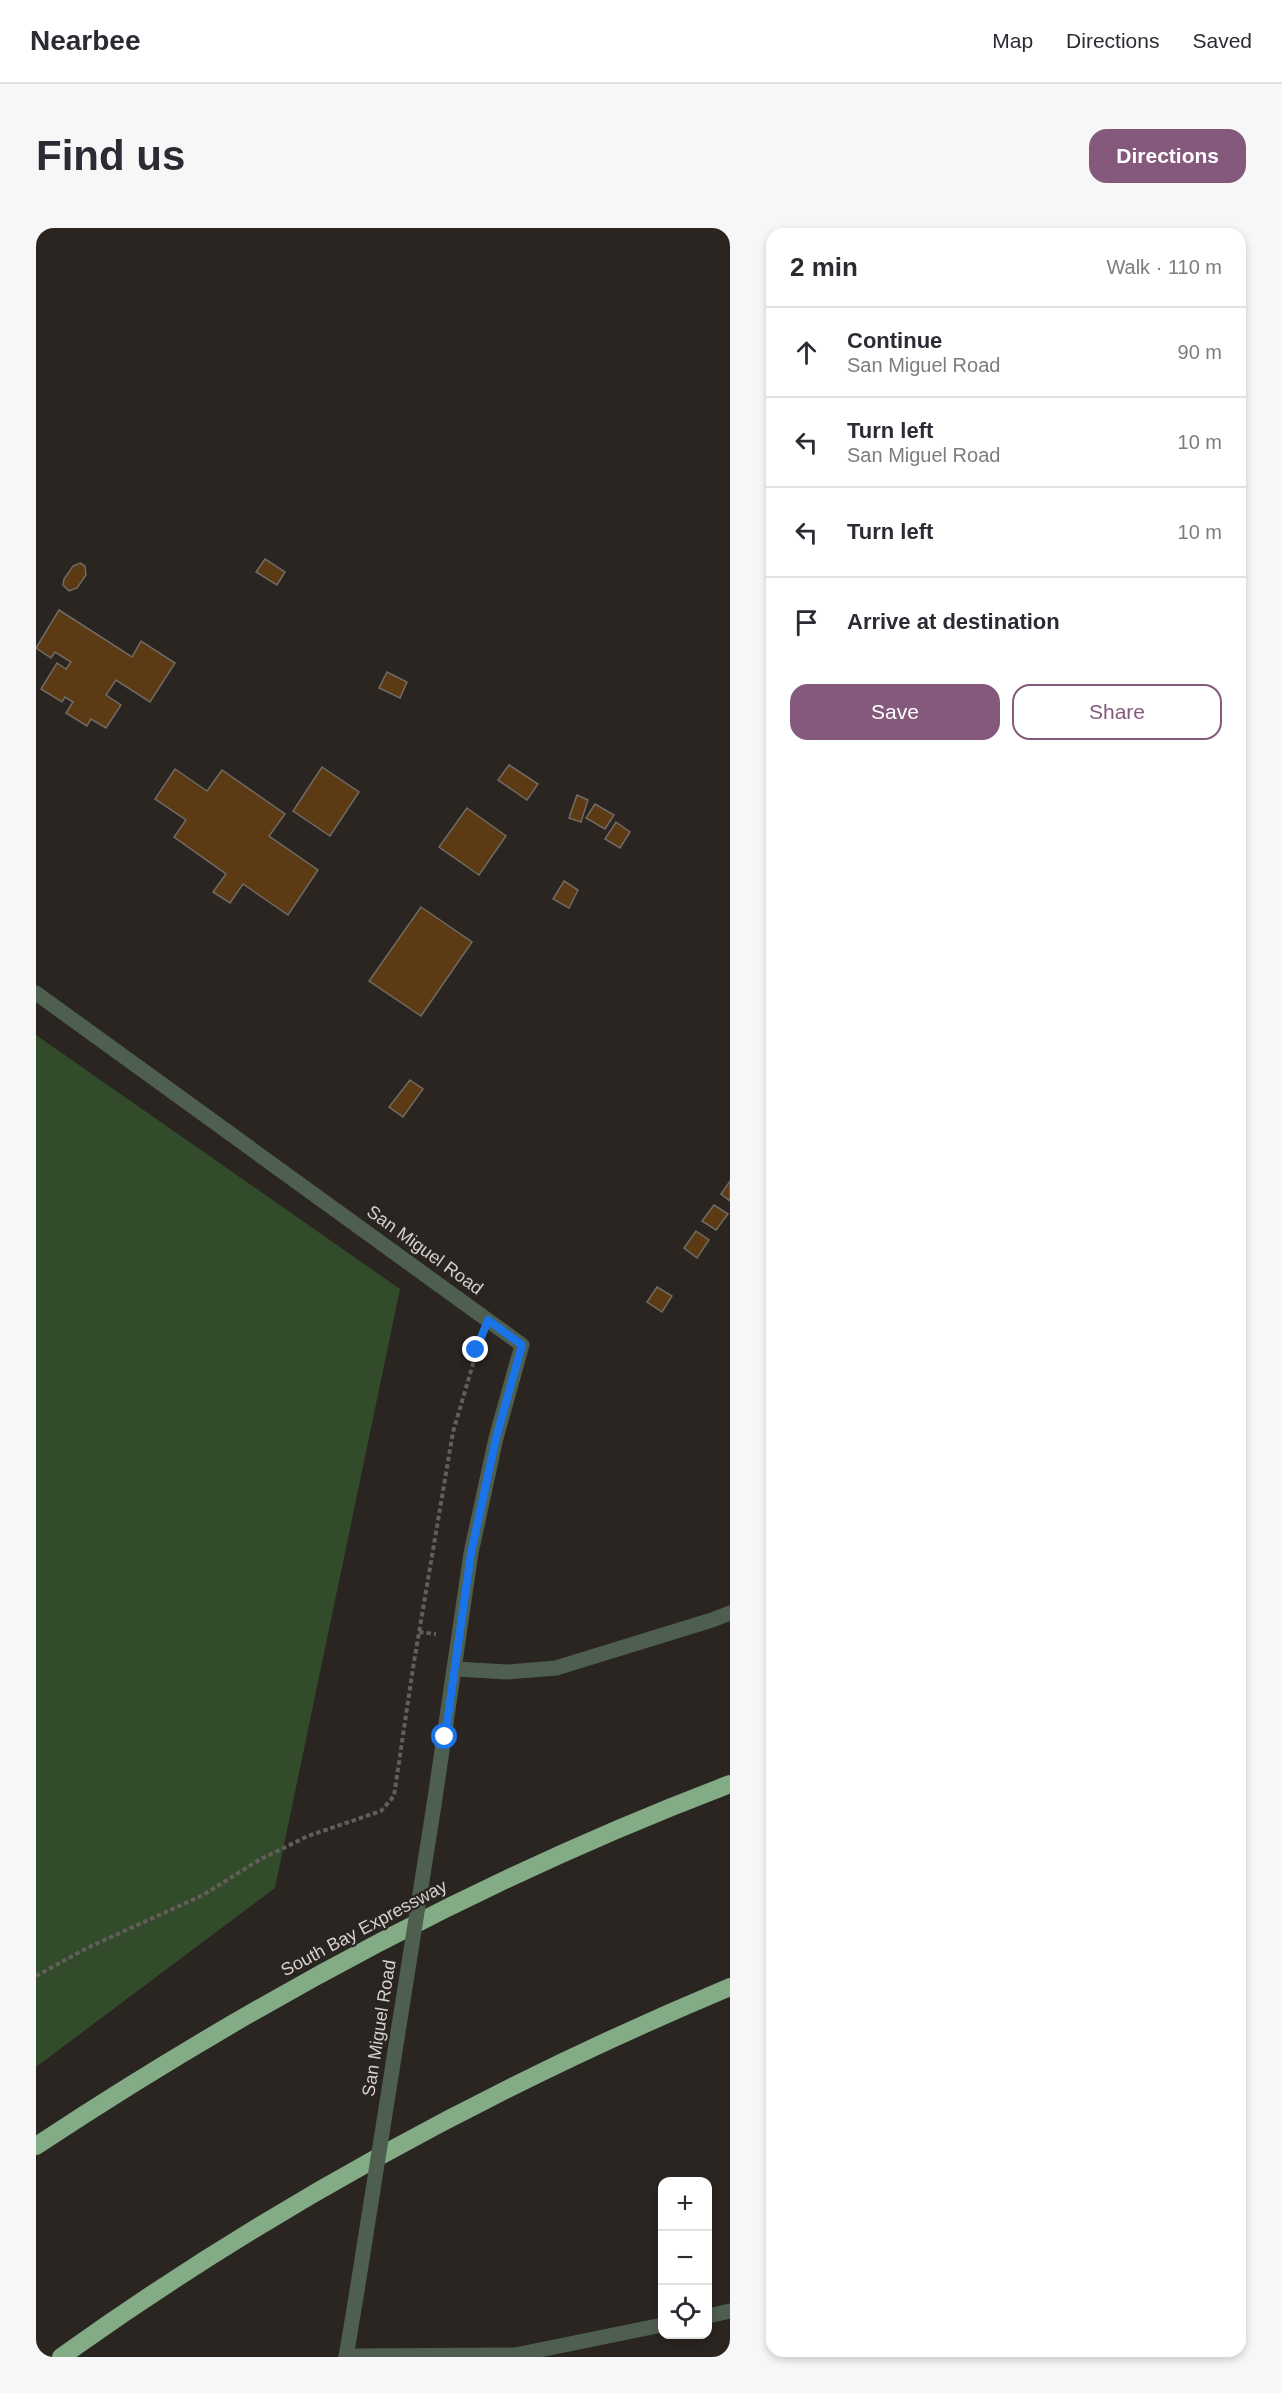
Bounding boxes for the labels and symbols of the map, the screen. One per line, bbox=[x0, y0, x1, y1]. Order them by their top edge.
street label: San Miguel Road bbox=[363, 1201, 487, 1299]
route end bbox=[462, 1336, 488, 1362]
route start bbox=[431, 1723, 457, 1749]
street label: South Bay Expressway bbox=[278, 1876, 450, 1980]
street label: San Miguel Road bbox=[358, 1958, 400, 2098]

